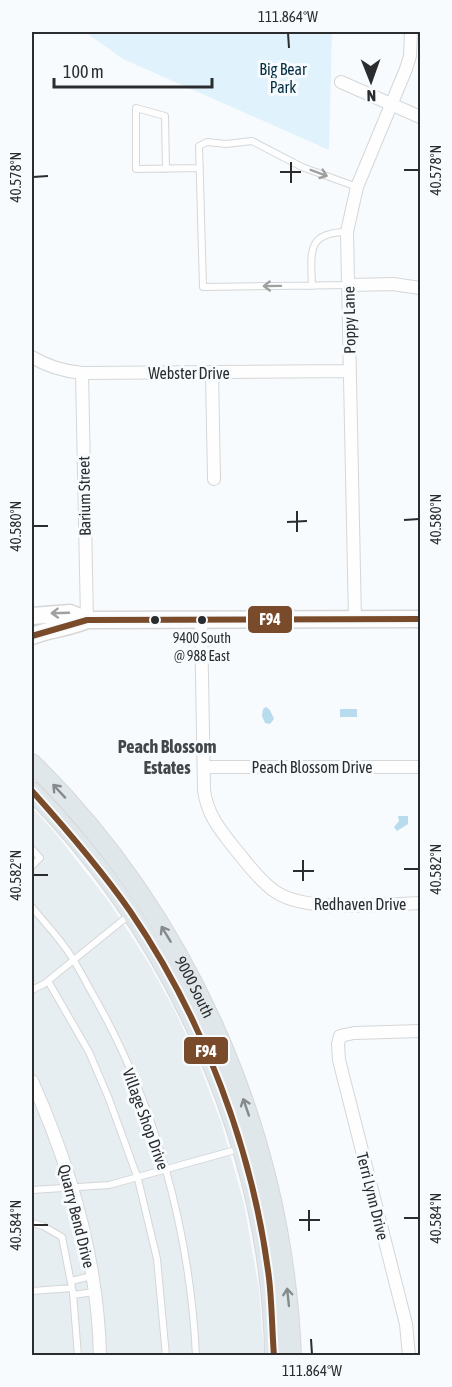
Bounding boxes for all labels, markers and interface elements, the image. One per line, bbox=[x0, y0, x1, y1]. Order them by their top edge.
text: 111.864°W bbox=[258, 8, 318, 25]
scale bar bbox=[54, 51, 212, 89]
north arrow bbox=[341, 51, 401, 111]
park label: Big Bear Park bbox=[259, 60, 307, 96]
text: 100 m bbox=[63, 61, 104, 82]
text: N bbox=[366, 87, 376, 105]
text: 40.578°N bbox=[427, 145, 444, 195]
text: 40.578°N bbox=[7, 152, 24, 202]
one-way arrow bbox=[309, 168, 327, 179]
one-way arrow bbox=[262, 281, 282, 292]
street label: Poppy Lane bbox=[339, 286, 360, 354]
street label: Webster Drive bbox=[148, 364, 230, 382]
street label: Barium Street bbox=[74, 455, 94, 536]
text: 40.580°N bbox=[427, 494, 444, 544]
text: 40.580°N bbox=[7, 501, 24, 551]
line badge: F94 bbox=[247, 605, 293, 634]
one-way arrow bbox=[50, 608, 70, 619]
text: F94 bbox=[259, 610, 281, 628]
unlabelled marker bbox=[149, 614, 161, 626]
marker: 9400 South @ 988 East bbox=[196, 614, 208, 626]
place label: 9400 South @ 988 East bbox=[173, 630, 231, 664]
district label: Peach Blossom Estates bbox=[118, 736, 216, 778]
street label: Peach Blossom Drive bbox=[251, 758, 373, 776]
one-way arrow bbox=[52, 784, 66, 799]
text: 40.582°N bbox=[427, 844, 444, 894]
text: 40.582°N bbox=[7, 850, 24, 900]
street label: Redhaven Drive bbox=[314, 895, 406, 913]
one-way arrow bbox=[160, 926, 172, 943]
street label: 9000 South bbox=[172, 953, 218, 1020]
line badge: F94 bbox=[183, 1036, 229, 1065]
text: F94 bbox=[195, 1042, 217, 1060]
street label: Village Shop Drive bbox=[118, 1066, 173, 1172]
one-way arrow bbox=[240, 1098, 251, 1117]
street label: Terri Lynn Drive bbox=[352, 1150, 393, 1242]
street label: Quarry Bend Drive bbox=[54, 1162, 99, 1270]
text: 40.584°N bbox=[427, 1193, 444, 1243]
text: 40.584°N bbox=[7, 1200, 24, 1250]
one-way arrow bbox=[282, 1288, 293, 1308]
text: 111.864°W bbox=[282, 1362, 342, 1379]

